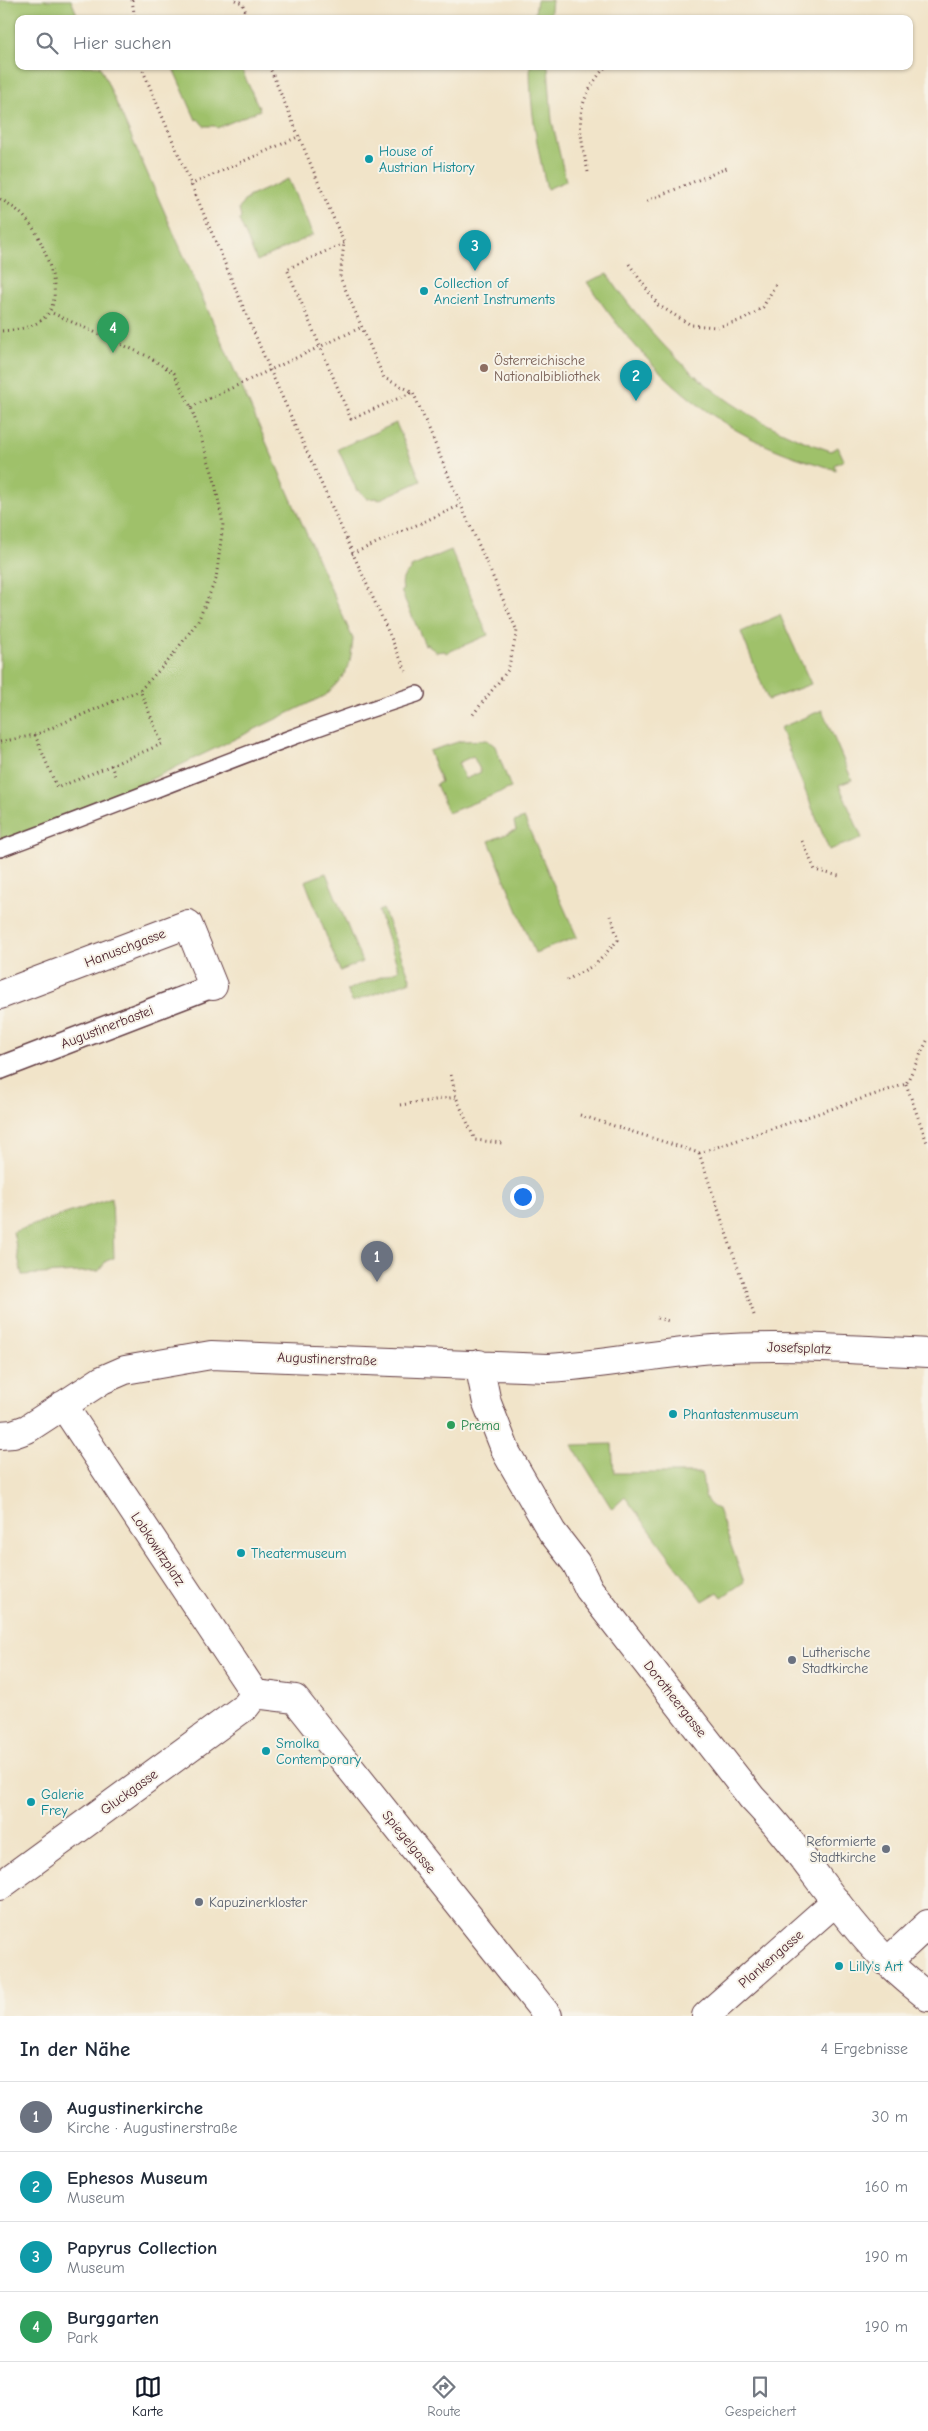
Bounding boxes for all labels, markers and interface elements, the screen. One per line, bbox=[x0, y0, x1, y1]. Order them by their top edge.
search box bbox=[15, 15, 913, 70]
icon: search bbox=[33, 29, 61, 57]
text: Hier suchen bbox=[73, 32, 171, 54]
place label: House of Austrian History bbox=[379, 143, 475, 176]
marker: House of Austrian History bbox=[363, 153, 375, 165]
pin: 3 bbox=[459, 230, 491, 271]
place label: Collection of Ancient Instruments bbox=[434, 275, 555, 308]
marker: Collection of Ancient Instruments bbox=[418, 285, 430, 297]
pin: 4 bbox=[97, 312, 129, 353]
place label: Österreichische Nationalbibliothek bbox=[494, 352, 600, 385]
pin: 2 bbox=[620, 360, 652, 401]
marker: Österreichische Nationalbibliothek bbox=[478, 362, 490, 374]
street label: Hanuschgasse bbox=[82, 925, 168, 971]
street label: Augustinerbastei bbox=[58, 1002, 156, 1052]
your location bbox=[510, 1184, 536, 1210]
pin: 1 bbox=[361, 1241, 393, 1282]
street label: Josefsplatz bbox=[767, 1338, 831, 1358]
street label: Augustinerstraße bbox=[277, 1349, 377, 1369]
place label: Phantastenmuseum bbox=[683, 1406, 799, 1423]
marker: Phantastenmuseum bbox=[667, 1408, 679, 1420]
place label: Prema bbox=[461, 1417, 500, 1434]
marker: Prema bbox=[445, 1419, 457, 1431]
street label: Lobkowitzplatz bbox=[127, 1509, 189, 1589]
place label: Theatermuseum bbox=[251, 1545, 346, 1562]
marker: Theatermuseum bbox=[235, 1547, 247, 1559]
place label: Lutherische Stadtkirche bbox=[802, 1644, 870, 1677]
marker: Lutherische Stadtkirche bbox=[786, 1654, 798, 1666]
street label: Dorotheergasse bbox=[640, 1657, 710, 1741]
place label: Smolka Contemporary bbox=[276, 1735, 362, 1768]
marker: Smolka Contemporary bbox=[260, 1745, 272, 1757]
street label: Gluckgasse bbox=[97, 1766, 161, 1818]
place label: Galerie Frey bbox=[41, 1786, 84, 1819]
marker: Galerie Frey bbox=[25, 1796, 37, 1808]
street label: Spiegelgasse bbox=[378, 1807, 440, 1877]
place label: Reformierte Stadtkirche bbox=[806, 1833, 876, 1866]
marker: Reformierte Stadtkirche bbox=[880, 1843, 892, 1855]
place label: Kapuzinerkloster bbox=[209, 1894, 308, 1911]
marker: Kapuzinerkloster bbox=[193, 1896, 205, 1908]
street label: Plankengasse bbox=[735, 1926, 807, 1992]
place label: Lilly's Art bbox=[849, 1958, 904, 1975]
marker: Lilly's Art bbox=[833, 1960, 845, 1972]
text: In der Nähe bbox=[20, 2037, 130, 2061]
text: 4 Ergebnisse bbox=[821, 2040, 908, 2058]
text: Augustinerkirche bbox=[67, 2097, 203, 2119]
text: 1 bbox=[33, 2108, 39, 2126]
text: 30 m bbox=[872, 2108, 908, 2126]
text: Kirche · Augustinerstraße bbox=[67, 2119, 237, 2137]
text: Ephesos Museum bbox=[67, 2167, 208, 2189]
text: 2 bbox=[32, 2178, 40, 2196]
text: 160 m bbox=[865, 2178, 908, 2196]
text: Museum bbox=[67, 2189, 125, 2207]
text: Papyrus Collection bbox=[67, 2237, 217, 2259]
text: 3 bbox=[32, 2248, 40, 2266]
text: 190 m bbox=[865, 2248, 908, 2266]
text: Museum bbox=[67, 2259, 125, 2277]
text: Burggarten bbox=[67, 2307, 159, 2329]
text: 4 bbox=[32, 2318, 40, 2336]
text: 190 m bbox=[865, 2318, 908, 2336]
text: Park bbox=[67, 2329, 98, 2347]
tab: Karte bbox=[132, 2373, 163, 2420]
tab: Route bbox=[427, 2373, 461, 2420]
tab: Gespeichert bbox=[725, 2373, 796, 2420]

